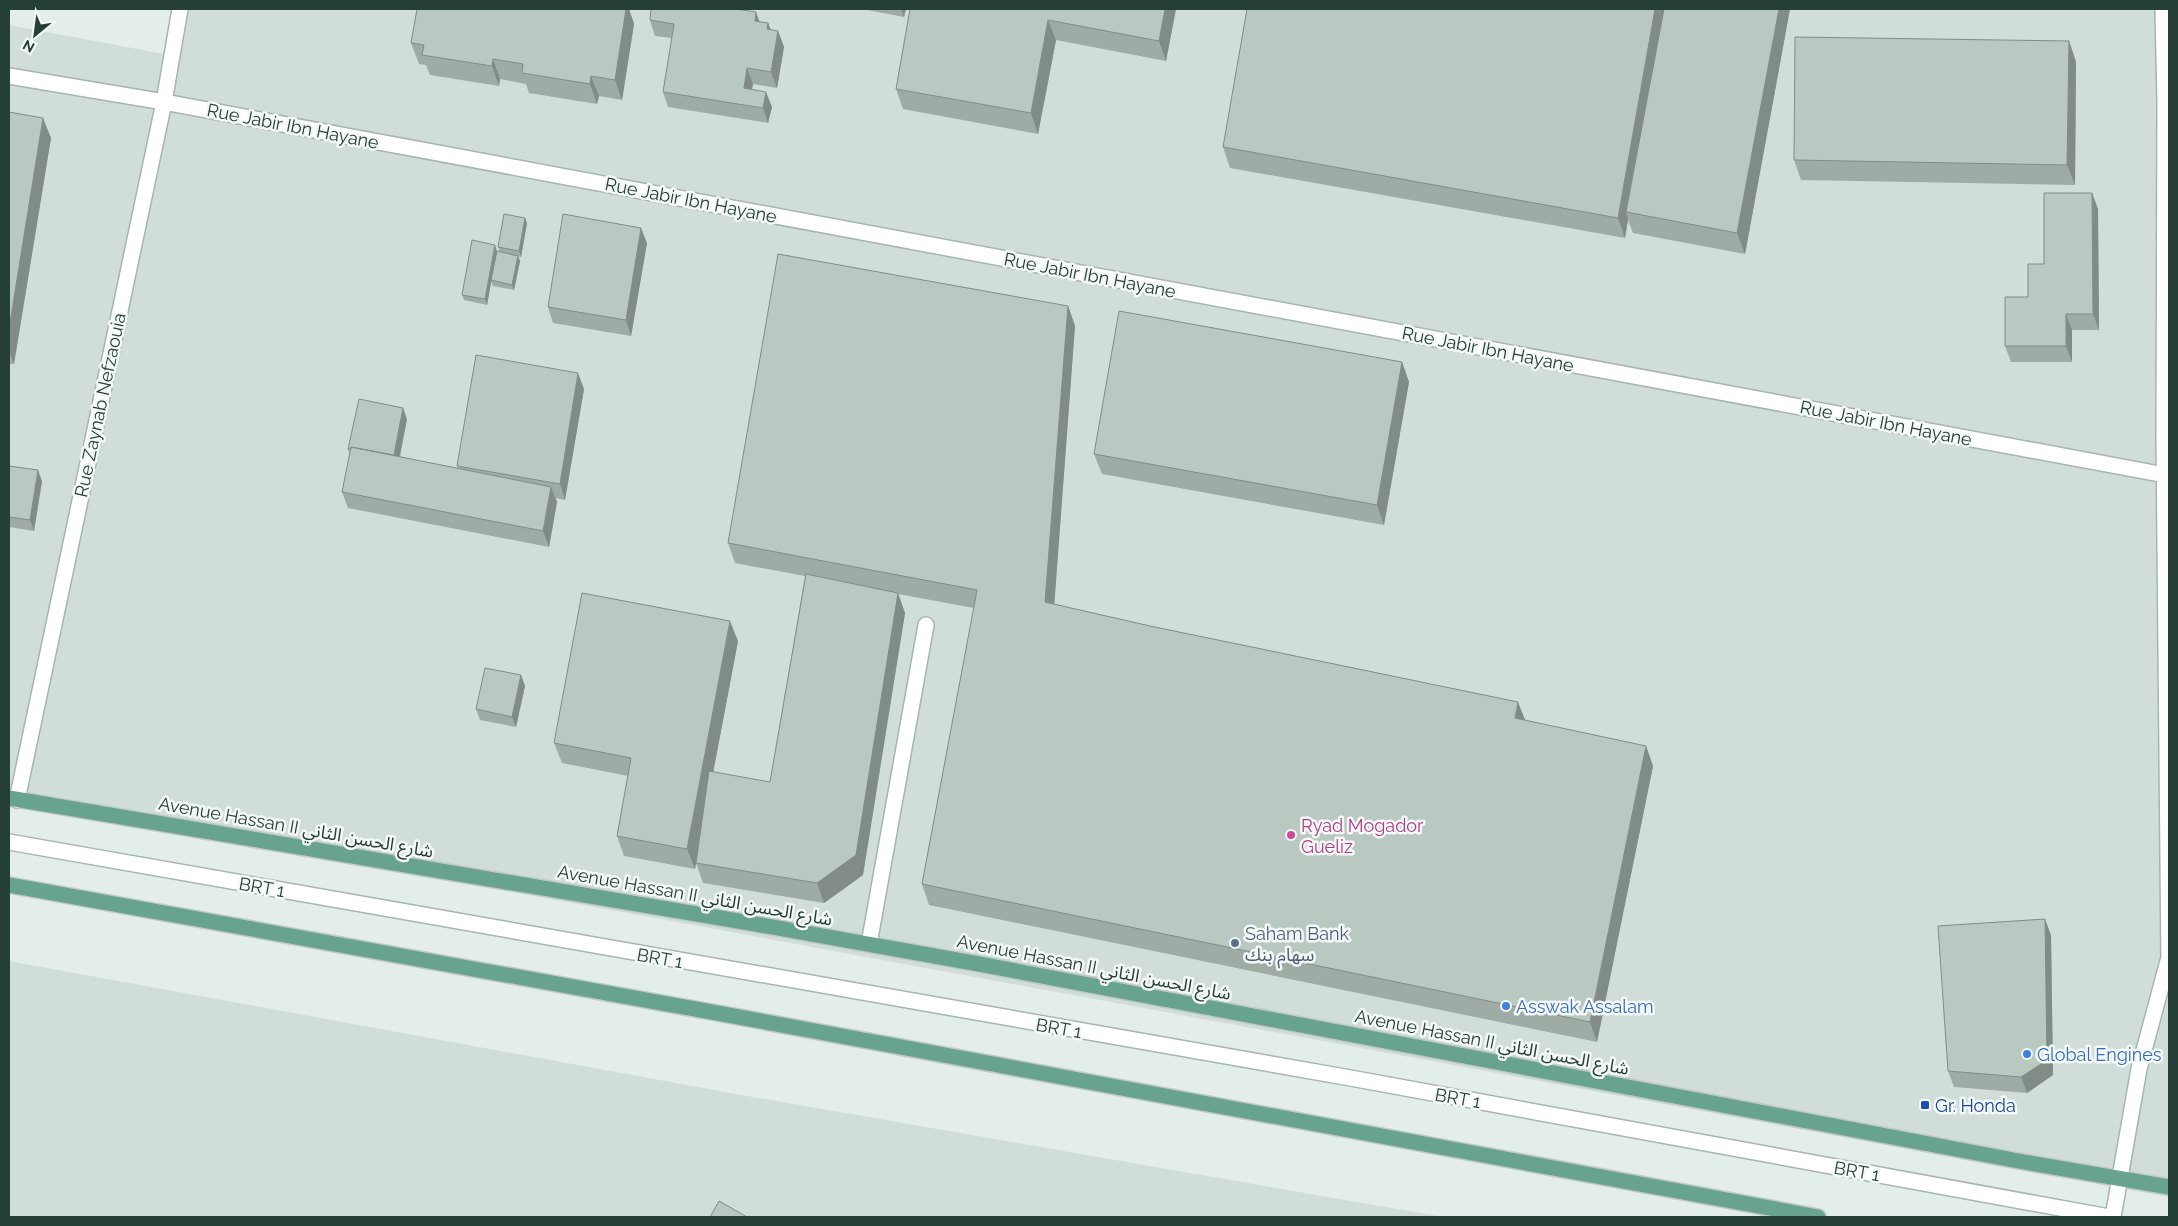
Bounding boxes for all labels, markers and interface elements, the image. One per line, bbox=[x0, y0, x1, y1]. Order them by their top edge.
north arrow bbox=[10, 10, 60, 60]
text: N bbox=[20, 37, 37, 56]
street label: Rue Jabir Ibn Hayane bbox=[205, 99, 381, 153]
street label: Rue Jabir Ibn Hayane bbox=[603, 173, 779, 227]
street label: Rue Jabir Ibn Hayane bbox=[1002, 248, 1178, 302]
street label: Rue Zaynab Nefzaouia bbox=[70, 311, 130, 499]
street label: Rue Jabir Ibn Hayane bbox=[1400, 322, 1576, 376]
street label: Rue Jabir Ibn Hayane bbox=[1798, 396, 1974, 450]
street label: Avenue Hassan II شارع الحسن الثاني bbox=[156, 792, 435, 865]
place label: Ryad Mogador Gueliz bbox=[1301, 815, 1424, 857]
marker: Ryad Mogador Gueliz bbox=[1285, 829, 1297, 841]
street label: Avenue Hassan II شارع الحسن الثاني bbox=[555, 860, 834, 933]
street label: BRT 1 bbox=[237, 873, 287, 901]
place label: Saham Bank سهام بنك bbox=[1245, 923, 1349, 969]
street label: Avenue Hassan II شارع الحسن الثاني bbox=[954, 930, 1233, 1008]
marker: Saham Bank سهام بنك bbox=[1229, 937, 1241, 949]
street label: BRT 1 bbox=[635, 944, 685, 972]
place label: Asswak Assalam bbox=[1516, 996, 1654, 1017]
marker: Asswak Assalam bbox=[1500, 1000, 1512, 1012]
street label: Avenue Hassan II شارع الحسن الثاني bbox=[1352, 1005, 1631, 1083]
street label: BRT 1 bbox=[1034, 1014, 1084, 1042]
place label: Global Engines bbox=[2037, 1044, 2162, 1065]
marker: Global Engines bbox=[2021, 1048, 2033, 1060]
street label: BRT 1 bbox=[1433, 1084, 1483, 1112]
place label: Gr. Honda bbox=[1935, 1095, 2016, 1116]
marker: Gr. Honda bbox=[1919, 1099, 1931, 1111]
street label: BRT 1 bbox=[1832, 1157, 1882, 1185]

